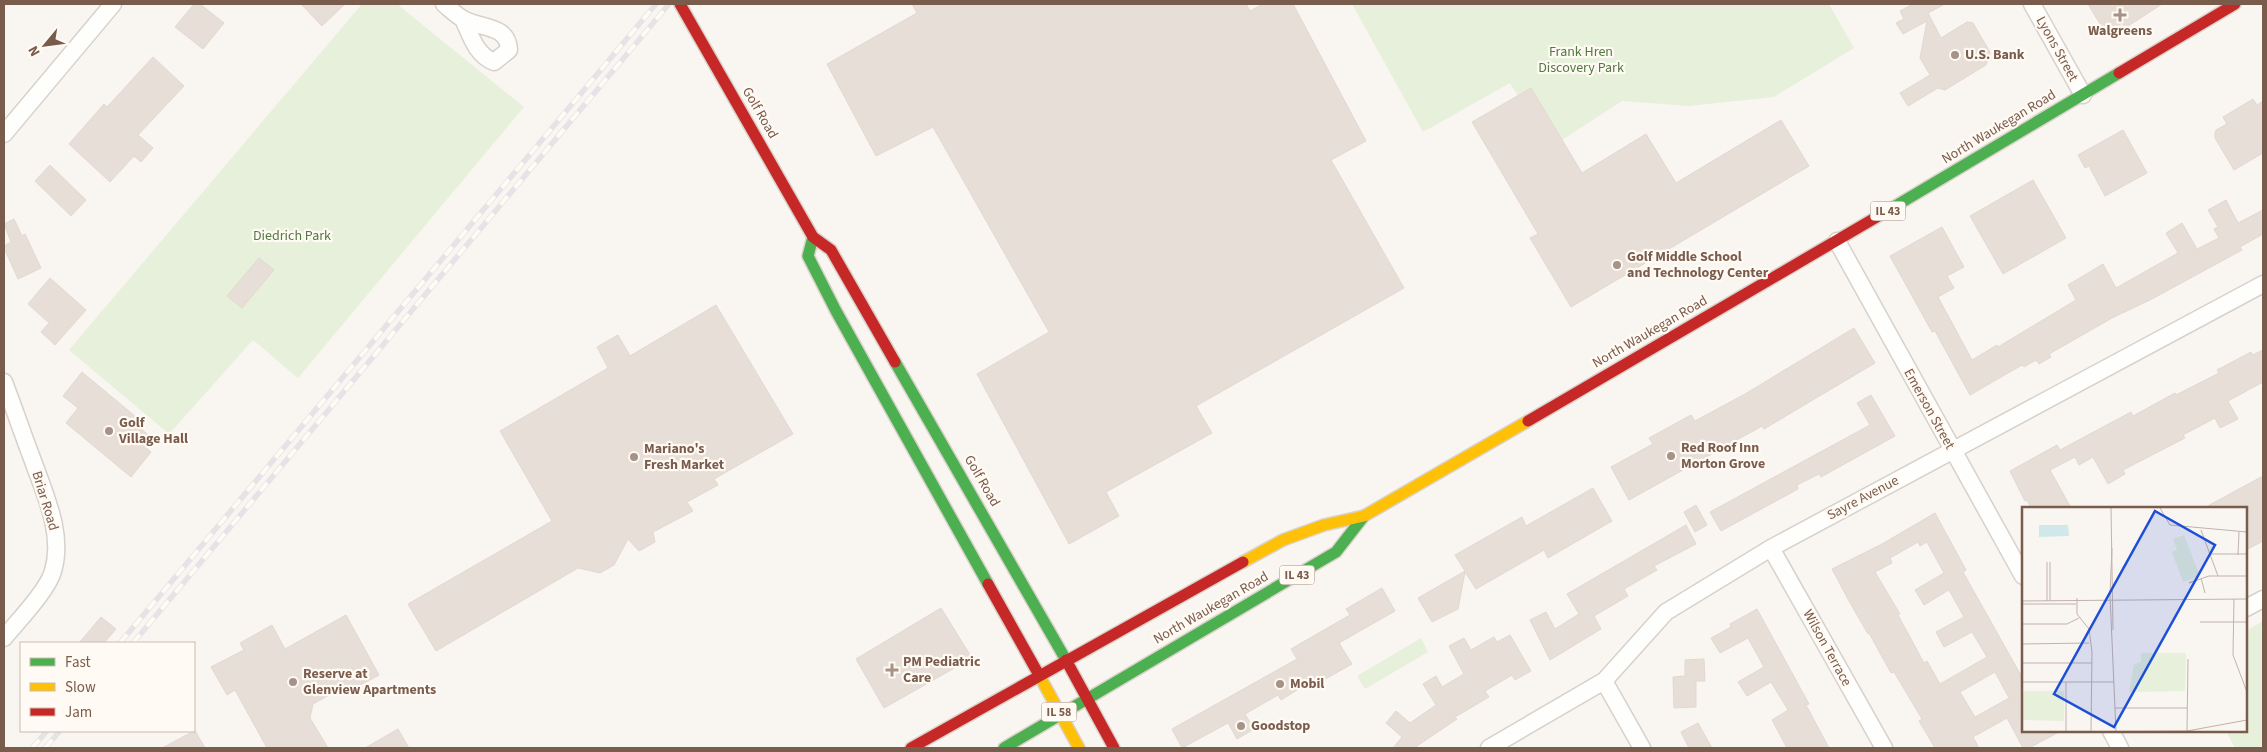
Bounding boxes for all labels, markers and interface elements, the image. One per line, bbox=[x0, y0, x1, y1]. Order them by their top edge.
marker: Walgreens bbox=[2114, 9, 2126, 21]
street label: Lyons Street bbox=[2031, 13, 2083, 85]
north arrow bbox=[20, 20, 70, 70]
place label: Walgreens bbox=[2088, 21, 2152, 41]
text: N bbox=[24, 42, 46, 60]
park label: Frank Hren Discovery Park bbox=[1538, 42, 1624, 78]
place label: U.S. Bank bbox=[1965, 45, 2025, 65]
marker: U.S. Bank bbox=[1949, 49, 1961, 61]
street label: Golf Road bbox=[737, 83, 783, 143]
street label: North Waukegan Road bbox=[1938, 85, 2060, 169]
road number: IL 43 bbox=[1870, 202, 1906, 220]
park label: Diedrich Park bbox=[253, 226, 331, 246]
place label: Golf Middle School and Technology Center bbox=[1627, 247, 1769, 283]
marker: Golf Middle School and Technology Center bbox=[1611, 259, 1623, 271]
street label: North Waukegan Road bbox=[1589, 291, 1711, 373]
street label: Emerson Street bbox=[1899, 365, 1960, 453]
place label: Golf Village Hall bbox=[118, 413, 188, 449]
marker: Golf Village Hall bbox=[103, 425, 115, 437]
place label: Red Roof Inn Morton Grove bbox=[1681, 438, 1765, 474]
place label: Mariano's Fresh Market bbox=[644, 439, 725, 475]
marker: Red Roof Inn Morton Grove bbox=[1665, 450, 1677, 462]
marker: Mariano's Fresh Market bbox=[628, 451, 640, 463]
street label: Golf Road bbox=[959, 451, 1005, 511]
street label: Briar Road bbox=[26, 469, 64, 533]
street label: Sayre Avenue bbox=[1824, 471, 1902, 525]
inset map bbox=[2022, 507, 2247, 732]
road number: IL 43 bbox=[1280, 566, 1314, 584]
street label: North Waukegan Road bbox=[1150, 567, 1272, 649]
street label: Wilson Terrace bbox=[1798, 606, 1856, 690]
legend bbox=[20, 642, 195, 732]
text: Fast bbox=[65, 652, 91, 673]
place label: PM Pediatric Care bbox=[903, 652, 981, 688]
marker: PM Pediatric Care bbox=[885, 663, 899, 677]
place label: Reserve at Glenview Apartments bbox=[303, 664, 436, 700]
place label: Mobil bbox=[1290, 674, 1324, 694]
marker: Reserve at Glenview Apartments bbox=[287, 676, 299, 688]
text: Slow bbox=[65, 677, 96, 698]
marker: Mobil bbox=[1274, 678, 1286, 690]
text: Jam bbox=[65, 702, 92, 723]
road number: IL 58 bbox=[1042, 702, 1076, 722]
place label: Goodstop bbox=[1251, 716, 1310, 736]
marker: Goodstop bbox=[1235, 720, 1247, 732]

